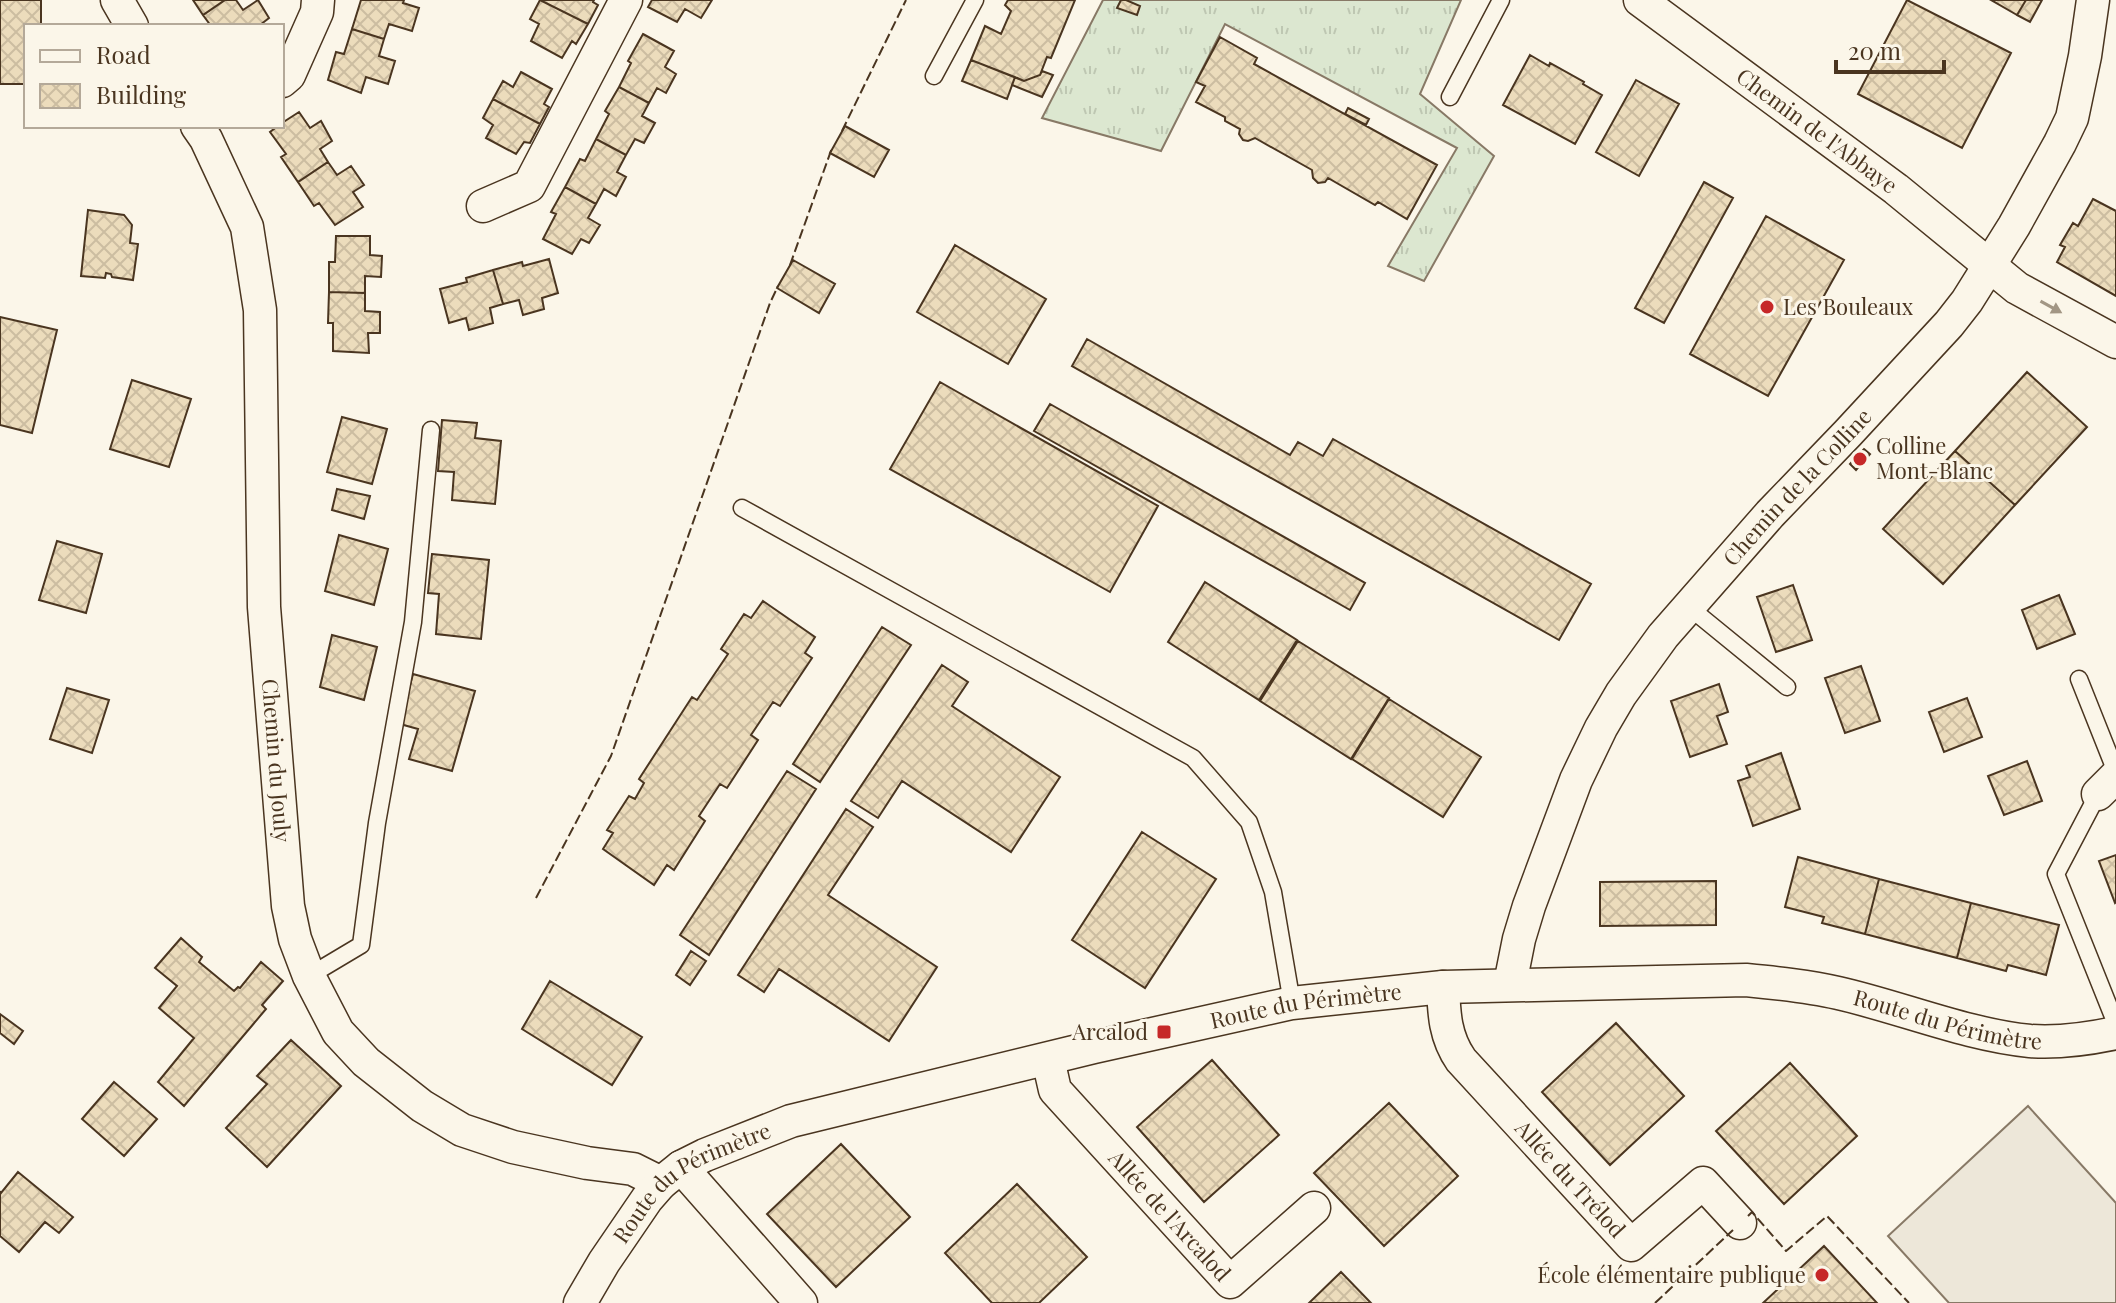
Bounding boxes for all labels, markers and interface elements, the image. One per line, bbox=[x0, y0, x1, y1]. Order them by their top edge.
legend bbox=[24, 24, 284, 128]
scale bar bbox=[1836, 24, 1944, 74]
text: 20 m bbox=[1848, 34, 1901, 66]
text: Road bbox=[96, 38, 151, 70]
street label: Chemin de l'Abbaye bbox=[1731, 60, 1904, 199]
text: Building bbox=[96, 78, 187, 110]
place label: Les Bouleaux bbox=[1783, 291, 1914, 321]
marker: Les Bouleaux bbox=[1758, 298, 1776, 316]
one-way arrow bbox=[2040, 300, 2063, 313]
street label: Chemin de la Colline bbox=[1715, 401, 1878, 572]
place label: Colline Mont-Blanc bbox=[1876, 430, 1993, 485]
marker: Colline Mont-Blanc bbox=[1851, 450, 1869, 468]
street label: Chemin du Jouly bbox=[256, 678, 299, 843]
street label: Route du Périmètre bbox=[1207, 975, 1403, 1035]
street label: Route du Périmètre bbox=[1850, 981, 2043, 1056]
place label: Arcalod bbox=[1071, 1016, 1148, 1046]
marker: Arcalod bbox=[1155, 1023, 1173, 1041]
street label: Allée du Trélod bbox=[1509, 1112, 1633, 1244]
street label: Route du Périmètre bbox=[605, 1115, 775, 1249]
street label: Allée de l'Arcalod bbox=[1102, 1142, 1238, 1287]
place label: École élémentaire publique bbox=[1537, 1259, 1806, 1289]
marker: École élémentaire publique bbox=[1813, 1266, 1831, 1284]

